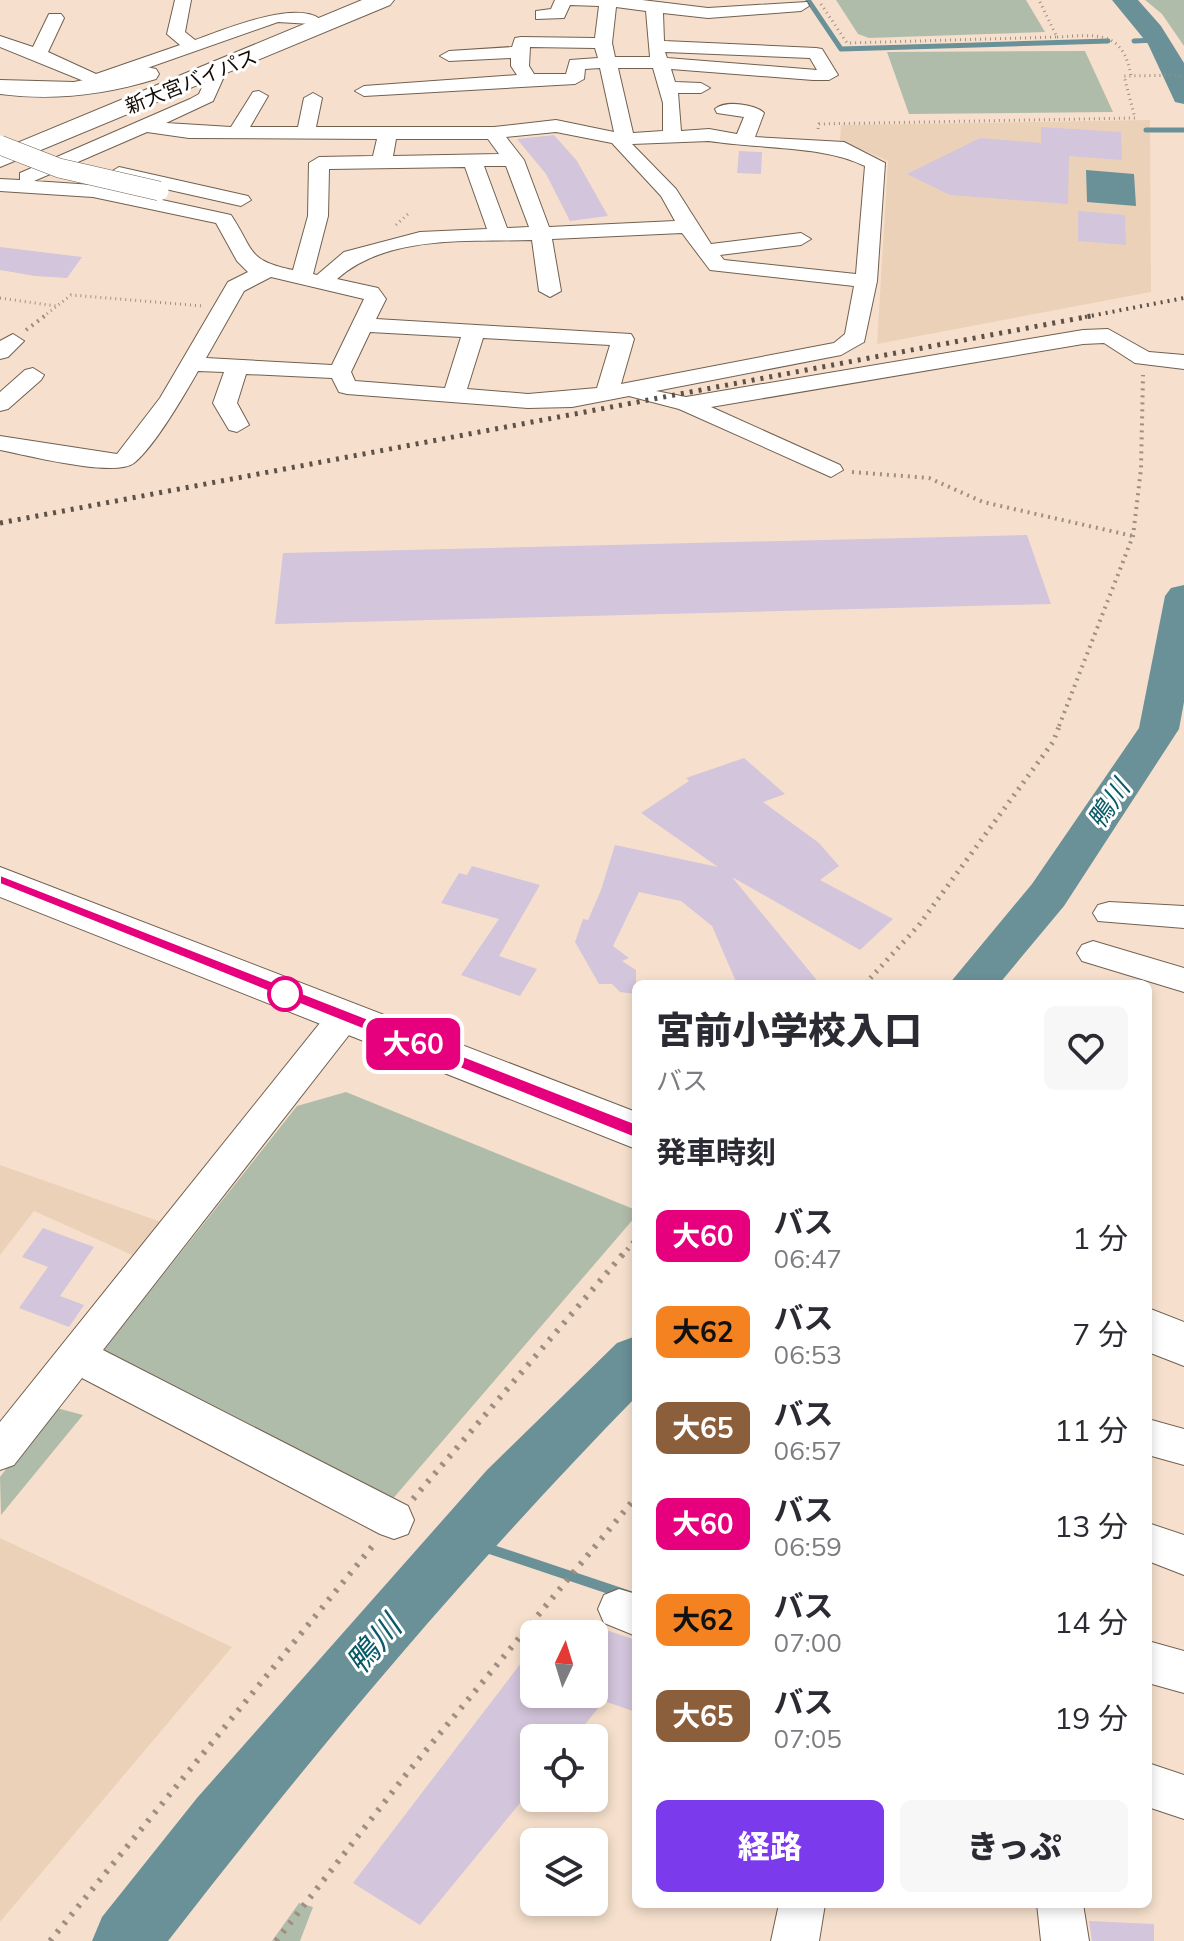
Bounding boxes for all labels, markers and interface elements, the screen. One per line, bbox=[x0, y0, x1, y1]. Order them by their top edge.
street label: 新大宮バイパス bbox=[122, 43, 260, 119]
water label: 鴨川 bbox=[1080, 771, 1138, 835]
unlabelled marker bbox=[268, 977, 302, 1011]
text: 宮前小学校入口 bbox=[656, 1006, 922, 1054]
button: heart bbox=[1044, 1006, 1128, 1090]
line badge: 大60 bbox=[367, 1018, 459, 1070]
text: 大60 bbox=[382, 1026, 444, 1061]
text: バス bbox=[656, 1064, 708, 1097]
text: 発車時刻 bbox=[656, 1133, 776, 1171]
text: バス bbox=[774, 1203, 834, 1241]
text: 大60 bbox=[672, 1218, 734, 1253]
text: 1 分 bbox=[1072, 1219, 1128, 1257]
text: 06:47 bbox=[774, 1242, 842, 1275]
text: バス bbox=[774, 1299, 834, 1337]
text: 大62 bbox=[672, 1314, 734, 1349]
text: 7 分 bbox=[1072, 1315, 1128, 1353]
text: 06:53 bbox=[774, 1338, 842, 1371]
text: バス bbox=[774, 1395, 834, 1433]
text: 大65 bbox=[672, 1410, 734, 1445]
text: 11 分 bbox=[1054, 1411, 1128, 1449]
text: 06:57 bbox=[774, 1434, 842, 1467]
text: バス bbox=[774, 1491, 834, 1529]
text: 大60 bbox=[672, 1506, 734, 1541]
text: 13 分 bbox=[1054, 1507, 1128, 1545]
text: 06:59 bbox=[774, 1530, 842, 1563]
text: バス bbox=[774, 1587, 834, 1625]
text: 大62 bbox=[672, 1602, 734, 1637]
text: 14 分 bbox=[1054, 1603, 1128, 1641]
water label: 鴨川 bbox=[337, 1604, 411, 1681]
north arrow bbox=[520, 1620, 608, 1708]
map controls bbox=[520, 1620, 608, 1916]
text: 07:00 bbox=[774, 1626, 842, 1659]
text: バス bbox=[774, 1683, 834, 1721]
text: 大65 bbox=[672, 1698, 734, 1733]
text: 19 分 bbox=[1054, 1699, 1128, 1737]
text: 07:05 bbox=[774, 1722, 842, 1755]
button: locate bbox=[520, 1724, 608, 1812]
button: 経路 bbox=[656, 1800, 884, 1892]
button: きっぷ bbox=[900, 1800, 1128, 1892]
button: layers bbox=[520, 1828, 608, 1916]

